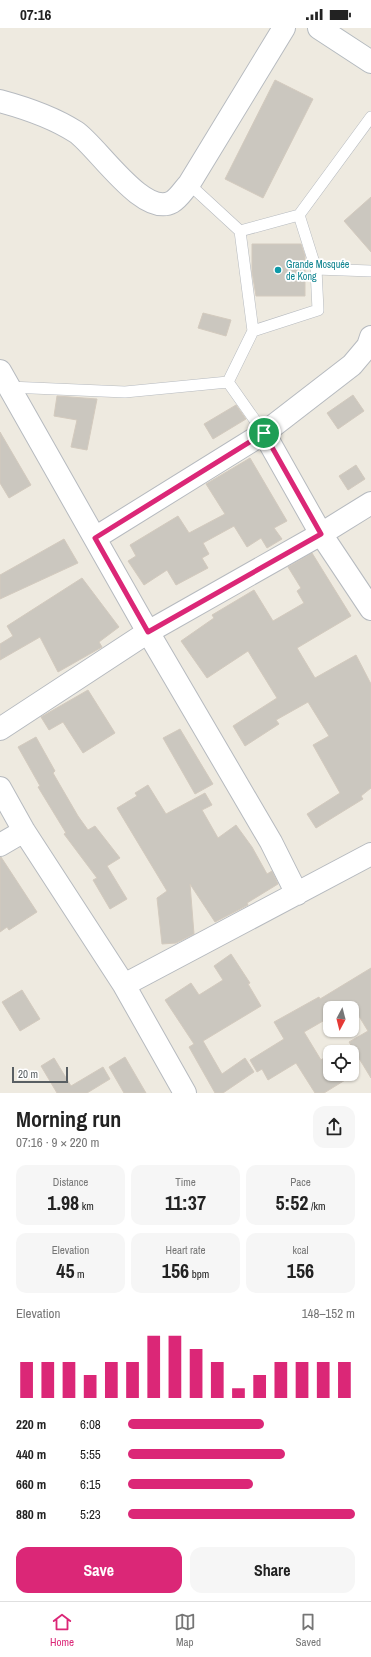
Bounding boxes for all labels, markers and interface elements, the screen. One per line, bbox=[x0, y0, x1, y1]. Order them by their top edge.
text: 07:16 bbox=[20, 4, 51, 25]
place label: Grande Mosquée de Kong bbox=[286, 258, 350, 283]
marker: Grande Mosquée de Kong bbox=[273, 265, 283, 275]
pin bbox=[247, 416, 281, 450]
icon: arrive bbox=[253, 422, 275, 444]
north arrow bbox=[323, 1001, 359, 1037]
map controls bbox=[323, 1001, 359, 1081]
button: locate bbox=[323, 1045, 359, 1081]
scale bar bbox=[12, 1065, 68, 1084]
text: 20 m bbox=[18, 1067, 38, 1081]
text: Morning run bbox=[16, 1104, 121, 1134]
button: share bbox=[313, 1106, 355, 1148]
text: 07:16 · 9 × 220 m bbox=[16, 1134, 99, 1151]
text: Distance bbox=[53, 1175, 88, 1189]
text: Time bbox=[175, 1175, 196, 1189]
text: Pace bbox=[290, 1175, 311, 1189]
text: 1.98 bbox=[47, 1189, 79, 1216]
text: 11:37 bbox=[165, 1189, 206, 1216]
text: 5:52 bbox=[276, 1189, 308, 1216]
text: km bbox=[79, 1199, 94, 1213]
text: /km bbox=[308, 1199, 325, 1213]
text: Elevation bbox=[52, 1243, 89, 1257]
text: Heart rate bbox=[165, 1243, 206, 1257]
text: kcal bbox=[292, 1243, 309, 1257]
text: 45 bbox=[56, 1257, 75, 1284]
text: 156 bbox=[162, 1257, 189, 1284]
text: 156 bbox=[287, 1257, 314, 1284]
text: m bbox=[75, 1267, 85, 1281]
text: bpm bbox=[189, 1267, 209, 1281]
text: Elevation bbox=[16, 1305, 60, 1322]
text: 148–152 m bbox=[302, 1305, 355, 1322]
text: 220 m bbox=[16, 1416, 46, 1433]
text: 6:08 bbox=[80, 1416, 101, 1433]
text: 440 m bbox=[16, 1446, 46, 1463]
text: 5:55 bbox=[80, 1446, 101, 1463]
text: 660 m bbox=[16, 1476, 46, 1493]
text: 6:15 bbox=[80, 1476, 101, 1493]
text: 880 m bbox=[16, 1506, 46, 1523]
text: 5:23 bbox=[80, 1506, 101, 1523]
button: Save bbox=[16, 1547, 182, 1593]
button: Share bbox=[190, 1547, 355, 1593]
tab: Home bbox=[50, 1611, 74, 1649]
tab: Map bbox=[174, 1611, 196, 1649]
tab: Saved bbox=[296, 1611, 321, 1649]

